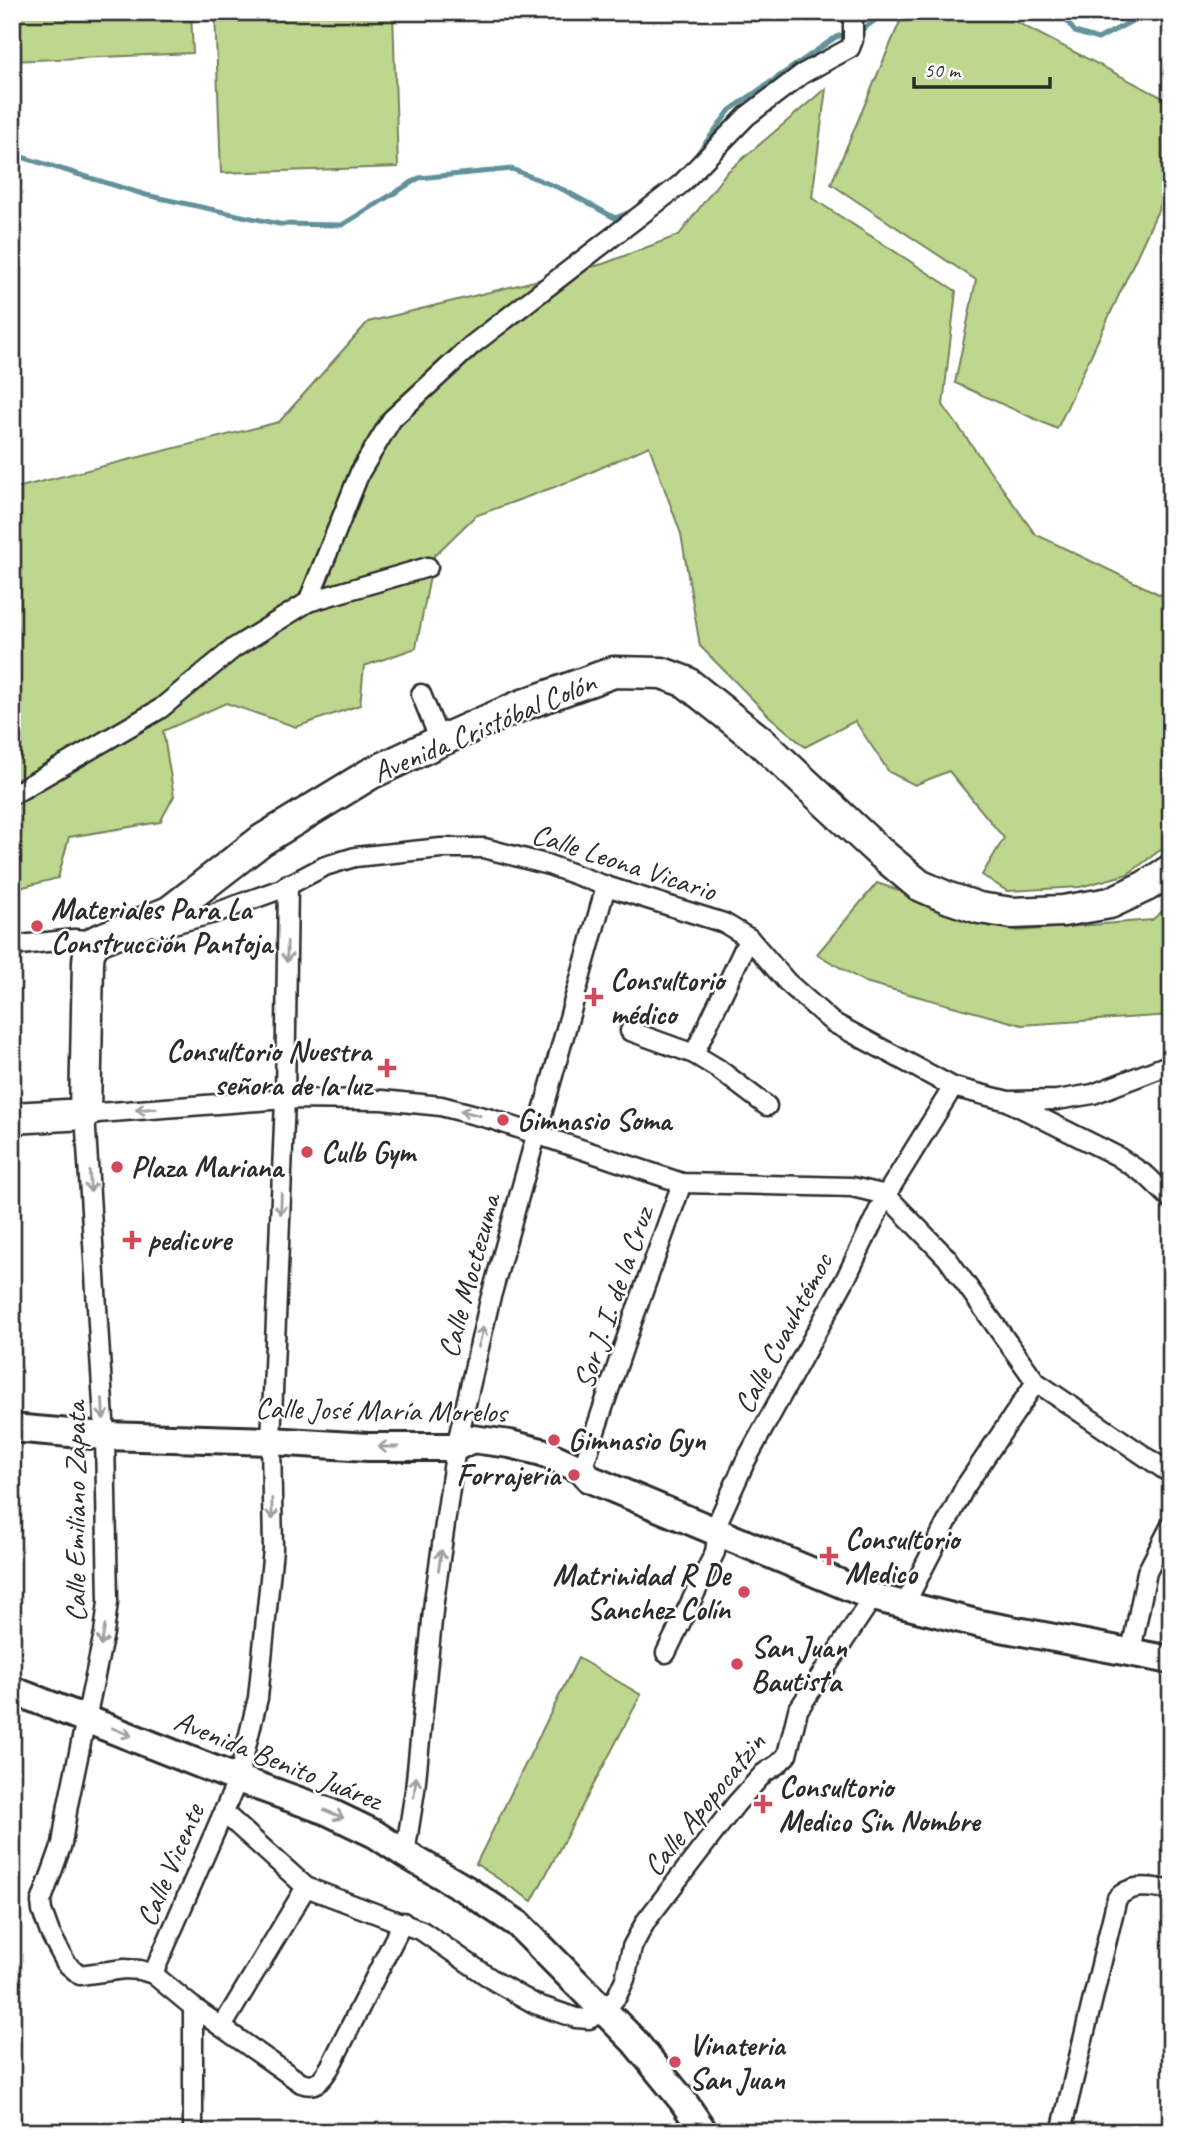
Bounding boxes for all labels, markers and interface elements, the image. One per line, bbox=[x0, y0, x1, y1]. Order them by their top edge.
scale bar bbox=[914, 46, 1050, 90]
text: 50 m bbox=[924, 57, 962, 83]
street label: Avenida Cristóbal Colón bbox=[367, 662, 603, 791]
street label: Calle Leona Vicario bbox=[527, 814, 722, 910]
place label: Materiales Para La Construcción Pantoja bbox=[51, 890, 274, 962]
marker: Materiales Para La Construcción Pantoja bbox=[29, 918, 45, 934]
one-way arrow bbox=[280, 940, 294, 963]
place label: Consultorio médico bbox=[610, 961, 727, 1033]
marker: Consultorio médico bbox=[584, 987, 604, 1007]
place label: Consultorio Nuestra señora de la luz bbox=[166, 1032, 375, 1104]
marker: Consultorio Nuestra señora de la luz bbox=[377, 1058, 397, 1078]
place label: Gimnasio Soma bbox=[517, 1101, 673, 1139]
one-way arrow bbox=[135, 1103, 158, 1116]
one-way arrow bbox=[459, 1106, 482, 1119]
marker: Gimnasio Soma bbox=[495, 1112, 511, 1128]
place label: Culb Gym bbox=[321, 1133, 418, 1171]
marker: Culb Gym bbox=[299, 1144, 315, 1160]
place label: Plaza Mariana bbox=[131, 1148, 285, 1186]
marker: Plaza Mariana bbox=[109, 1159, 125, 1175]
one-way arrow bbox=[83, 1170, 96, 1193]
street label: Calle Moctezuma bbox=[429, 1188, 510, 1362]
one-way arrow bbox=[274, 1192, 287, 1215]
street label: Sor J. I. de la Cruz bbox=[564, 1199, 663, 1394]
place label: pedicure bbox=[148, 1221, 234, 1259]
marker: pedicure bbox=[122, 1230, 142, 1250]
street label: Calle Cuauhtémoc bbox=[725, 1245, 842, 1420]
one-way arrow bbox=[475, 1326, 488, 1349]
street label: Calle José María Morelos bbox=[255, 1389, 510, 1431]
one-way arrow bbox=[97, 1397, 110, 1420]
street label: Calle Emiliano Zapata bbox=[56, 1399, 94, 1622]
place label: Gimnasio Gyn bbox=[568, 1421, 707, 1459]
marker: Gimnasio Gyn bbox=[546, 1432, 562, 1448]
one-way arrow bbox=[377, 1440, 400, 1454]
place label: Forrajeria bbox=[456, 1456, 563, 1494]
marker: Forrajeria bbox=[566, 1467, 582, 1483]
one-way arrow bbox=[266, 1497, 279, 1520]
place label: Consultorio Medico bbox=[845, 1520, 962, 1592]
marker: Consultorio Medico bbox=[819, 1546, 839, 1566]
one-way arrow bbox=[433, 1550, 446, 1572]
place label: Matrinidad R De Sanchez Colín bbox=[553, 1556, 732, 1628]
marker: Matrinidad R De Sanchez Colín bbox=[736, 1584, 752, 1600]
one-way arrow bbox=[96, 1624, 109, 1647]
place label: San Juan Bautista bbox=[751, 1628, 848, 1700]
marker: San Juan Bautista bbox=[729, 1656, 745, 1672]
street label: Avenida Benito Juárez bbox=[169, 1701, 390, 1820]
street label: Calle Apopocatzin bbox=[634, 1724, 774, 1884]
one-way arrow bbox=[110, 1726, 132, 1739]
place label: Consultorio Medico Sin Nombre bbox=[779, 1768, 981, 1840]
one-way arrow bbox=[408, 1776, 421, 1798]
marker: Consultorio Medico Sin Nombre bbox=[753, 1794, 773, 1814]
street label: Calle Vicente bbox=[127, 1796, 214, 1932]
one-way arrow bbox=[322, 1808, 344, 1821]
place label: Vinateria San Juan bbox=[689, 2026, 787, 2098]
marker: Vinateria San Juan bbox=[667, 2054, 683, 2070]

